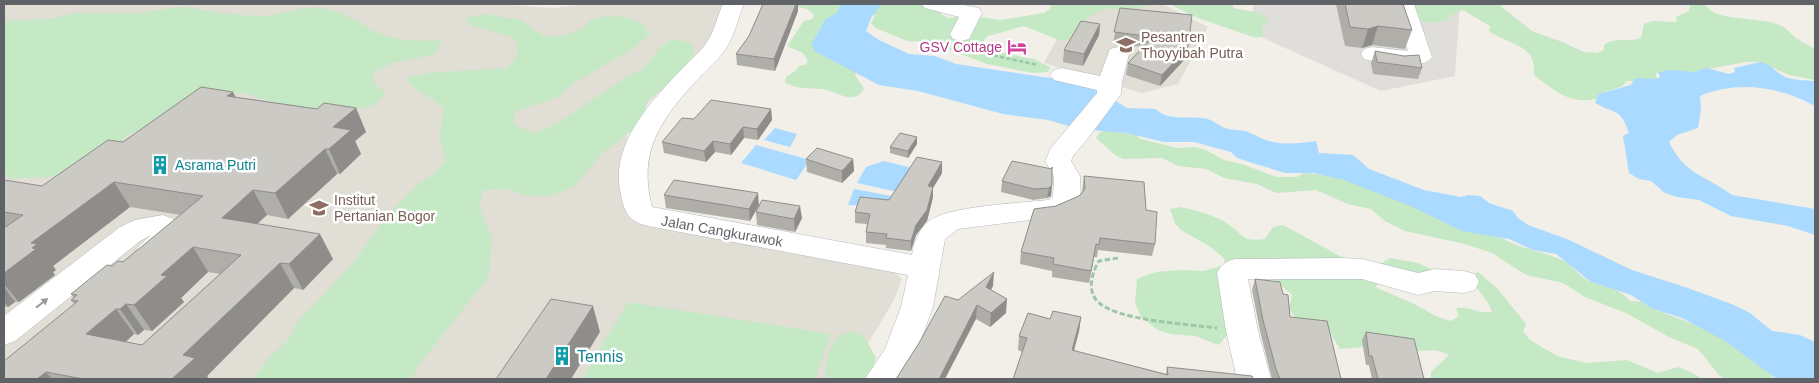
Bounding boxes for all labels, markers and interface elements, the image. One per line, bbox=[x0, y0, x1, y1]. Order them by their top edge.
place label: Pesantren Thoyyibah Putra bbox=[1141, 29, 1243, 61]
school or university icon: Pesantren Thoyyibah Putra bbox=[1115, 34, 1137, 56]
hotel icon: GSV Cottage bbox=[1006, 36, 1028, 58]
place label: GSV Cottage bbox=[920, 39, 1002, 55]
building icon: Asrama Putri bbox=[149, 154, 171, 176]
place label: Asrama Putri bbox=[175, 157, 256, 173]
place label: Institut Pertanian Bogor bbox=[334, 192, 436, 224]
school or university icon: Institut Pertanian Bogor bbox=[308, 197, 330, 219]
street label: Jalan Cangkurawok bbox=[660, 212, 785, 250]
one-way arrow bbox=[35, 297, 48, 308]
building icon: Tennis bbox=[551, 345, 573, 367]
place label: Tennis bbox=[577, 348, 623, 365]

